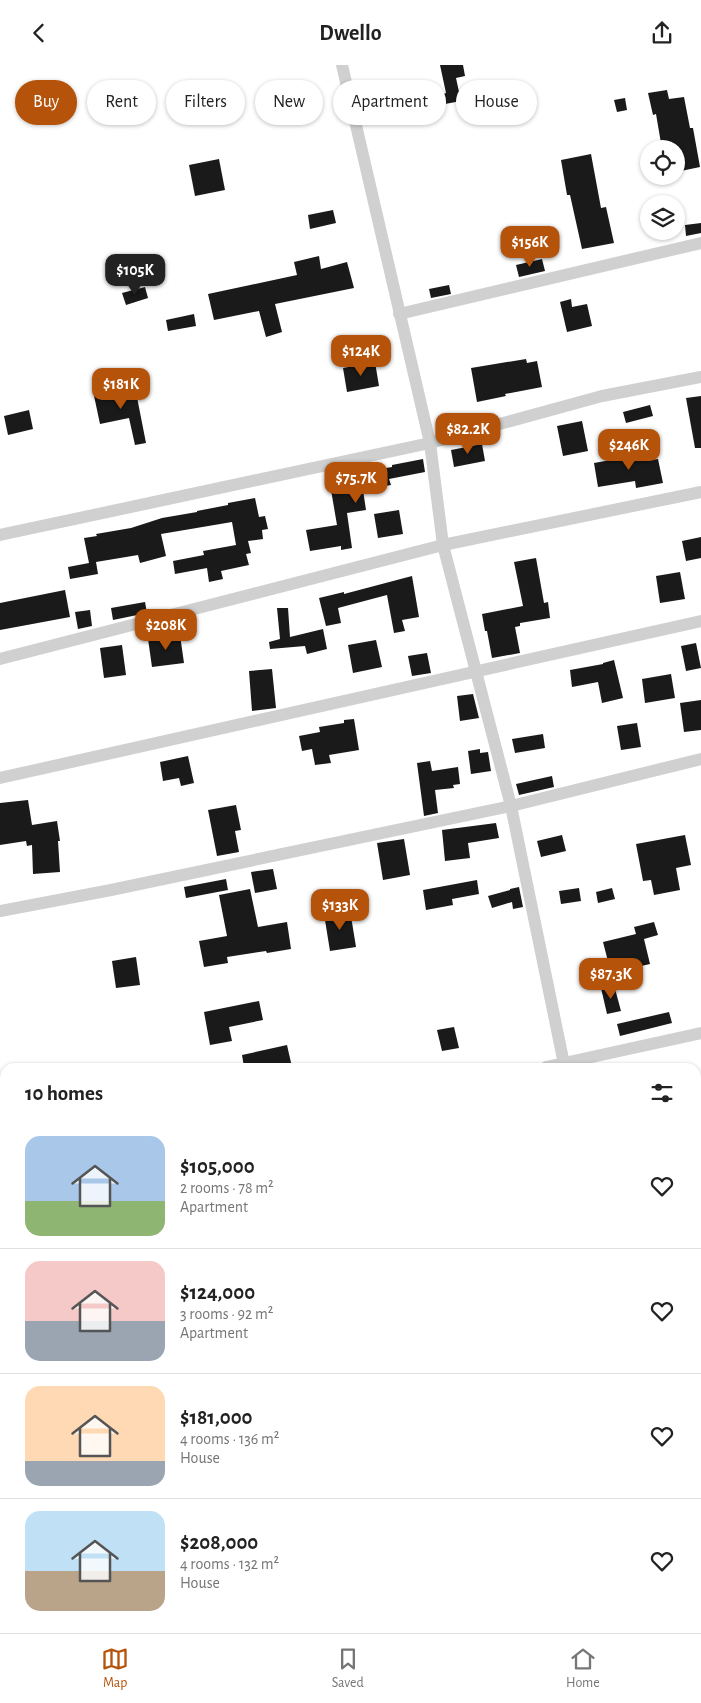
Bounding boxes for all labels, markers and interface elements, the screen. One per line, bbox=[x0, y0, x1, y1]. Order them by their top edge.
icon: back bbox=[25, 19, 53, 47]
icon: share bbox=[648, 19, 676, 47]
text: Dwello bbox=[319, 22, 382, 44]
chip: Buy bbox=[15, 80, 77, 125]
chip: Rent bbox=[87, 80, 156, 125]
chip: Filters bbox=[166, 80, 245, 125]
chip: New bbox=[255, 80, 323, 125]
chip: Apartment bbox=[333, 80, 446, 125]
chip: House bbox=[456, 80, 537, 125]
map controls bbox=[640, 140, 685, 240]
button: locate bbox=[640, 140, 685, 185]
button: layers bbox=[640, 195, 685, 240]
pin: $156K bbox=[495, 225, 565, 268]
text: $156K bbox=[512, 234, 548, 250]
pin: $105K bbox=[100, 253, 170, 296]
text: $105K bbox=[116, 262, 154, 278]
pin: $124K bbox=[326, 335, 396, 377]
text: $124K bbox=[342, 343, 380, 359]
pin: $181K bbox=[86, 367, 156, 410]
text: $181K bbox=[103, 376, 139, 392]
pin: $82.2K bbox=[427, 413, 509, 455]
text: $82.2K bbox=[446, 421, 490, 437]
pin: $246K bbox=[594, 429, 664, 471]
text: $246K bbox=[609, 437, 649, 453]
pin: $75.7K bbox=[315, 461, 397, 504]
text: $75.7K bbox=[336, 470, 376, 486]
pin: $208K bbox=[131, 609, 201, 651]
text: $208K bbox=[146, 617, 186, 633]
pin: $133K bbox=[305, 889, 375, 931]
text: $133K bbox=[322, 897, 358, 913]
pin: $87.3K bbox=[570, 957, 652, 1000]
text: $87.3K bbox=[590, 966, 632, 982]
icon: filters bbox=[648, 1079, 676, 1107]
text: 10 homes bbox=[25, 1083, 103, 1104]
icon: home bbox=[65, 1156, 125, 1216]
text: $105,000 bbox=[180, 1156, 255, 1177]
icon: heart bbox=[648, 1172, 676, 1200]
text: 2 rooms · 78 m² bbox=[180, 1180, 274, 1196]
text: Apartment bbox=[180, 1199, 248, 1215]
icon: home bbox=[65, 1281, 125, 1341]
text: $124,000 bbox=[180, 1282, 255, 1303]
icon: heart bbox=[648, 1297, 676, 1325]
text: 3 rooms · 92 m² bbox=[180, 1306, 273, 1322]
text: Apartment bbox=[180, 1325, 248, 1341]
icon: home bbox=[65, 1406, 125, 1466]
text: $181,000 bbox=[180, 1407, 253, 1428]
icon: heart bbox=[648, 1422, 676, 1450]
text: 4 rooms · 136 m² bbox=[180, 1431, 279, 1447]
text: House bbox=[180, 1450, 220, 1466]
icon: home bbox=[65, 1531, 125, 1591]
text: $208,000 bbox=[180, 1532, 258, 1553]
icon: heart bbox=[648, 1547, 676, 1575]
text: 4 rooms · 132 m² bbox=[180, 1556, 279, 1572]
text: House bbox=[180, 1575, 220, 1591]
tab: Map bbox=[101, 1645, 129, 1692]
tab: Saved bbox=[332, 1645, 364, 1692]
tab: Home bbox=[566, 1645, 600, 1692]

